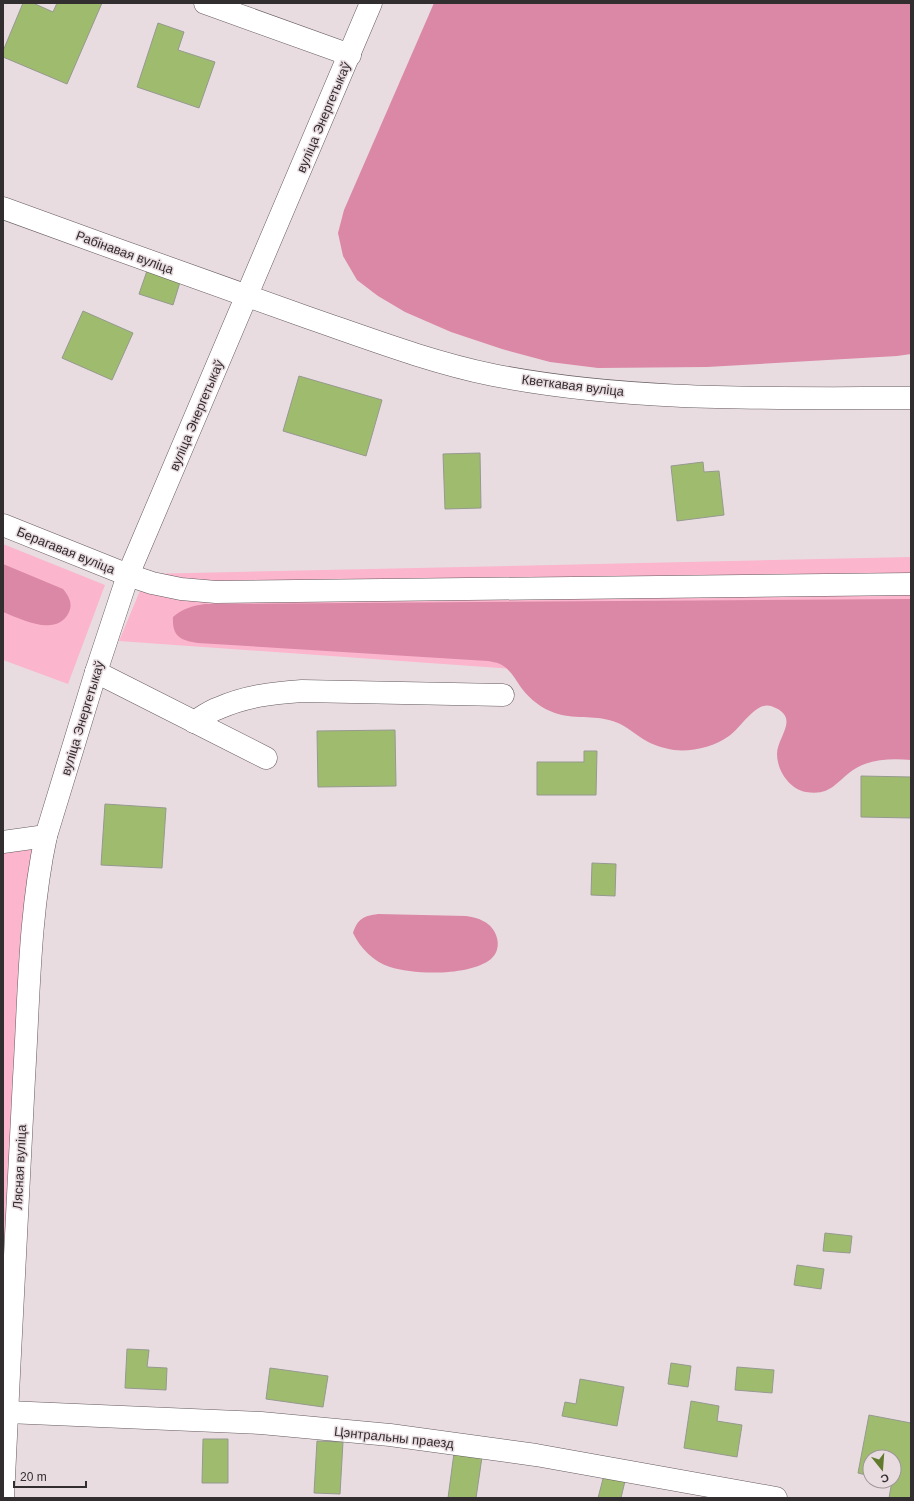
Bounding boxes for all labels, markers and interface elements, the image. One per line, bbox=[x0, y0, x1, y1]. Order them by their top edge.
street label: вуліца Энергетыкаў bbox=[293, 59, 354, 175]
street label: Рабінавая вуліца bbox=[74, 228, 176, 277]
street label: вуліца Энергетыкаў bbox=[166, 357, 227, 473]
street label: Кветкавая вуліца bbox=[521, 372, 626, 399]
street label: Берагавая вуліца bbox=[15, 524, 118, 577]
street label: вуліца Энергетыкаў bbox=[58, 659, 107, 777]
street label: Лясная вуліца bbox=[10, 1123, 29, 1210]
street label: Цэнтральны праезд bbox=[333, 1424, 455, 1451]
north arrow bbox=[862, 1449, 902, 1489]
scale bar bbox=[14, 1463, 86, 1489]
text: 20 m bbox=[20, 1470, 47, 1484]
text: С bbox=[879, 1472, 890, 1485]

